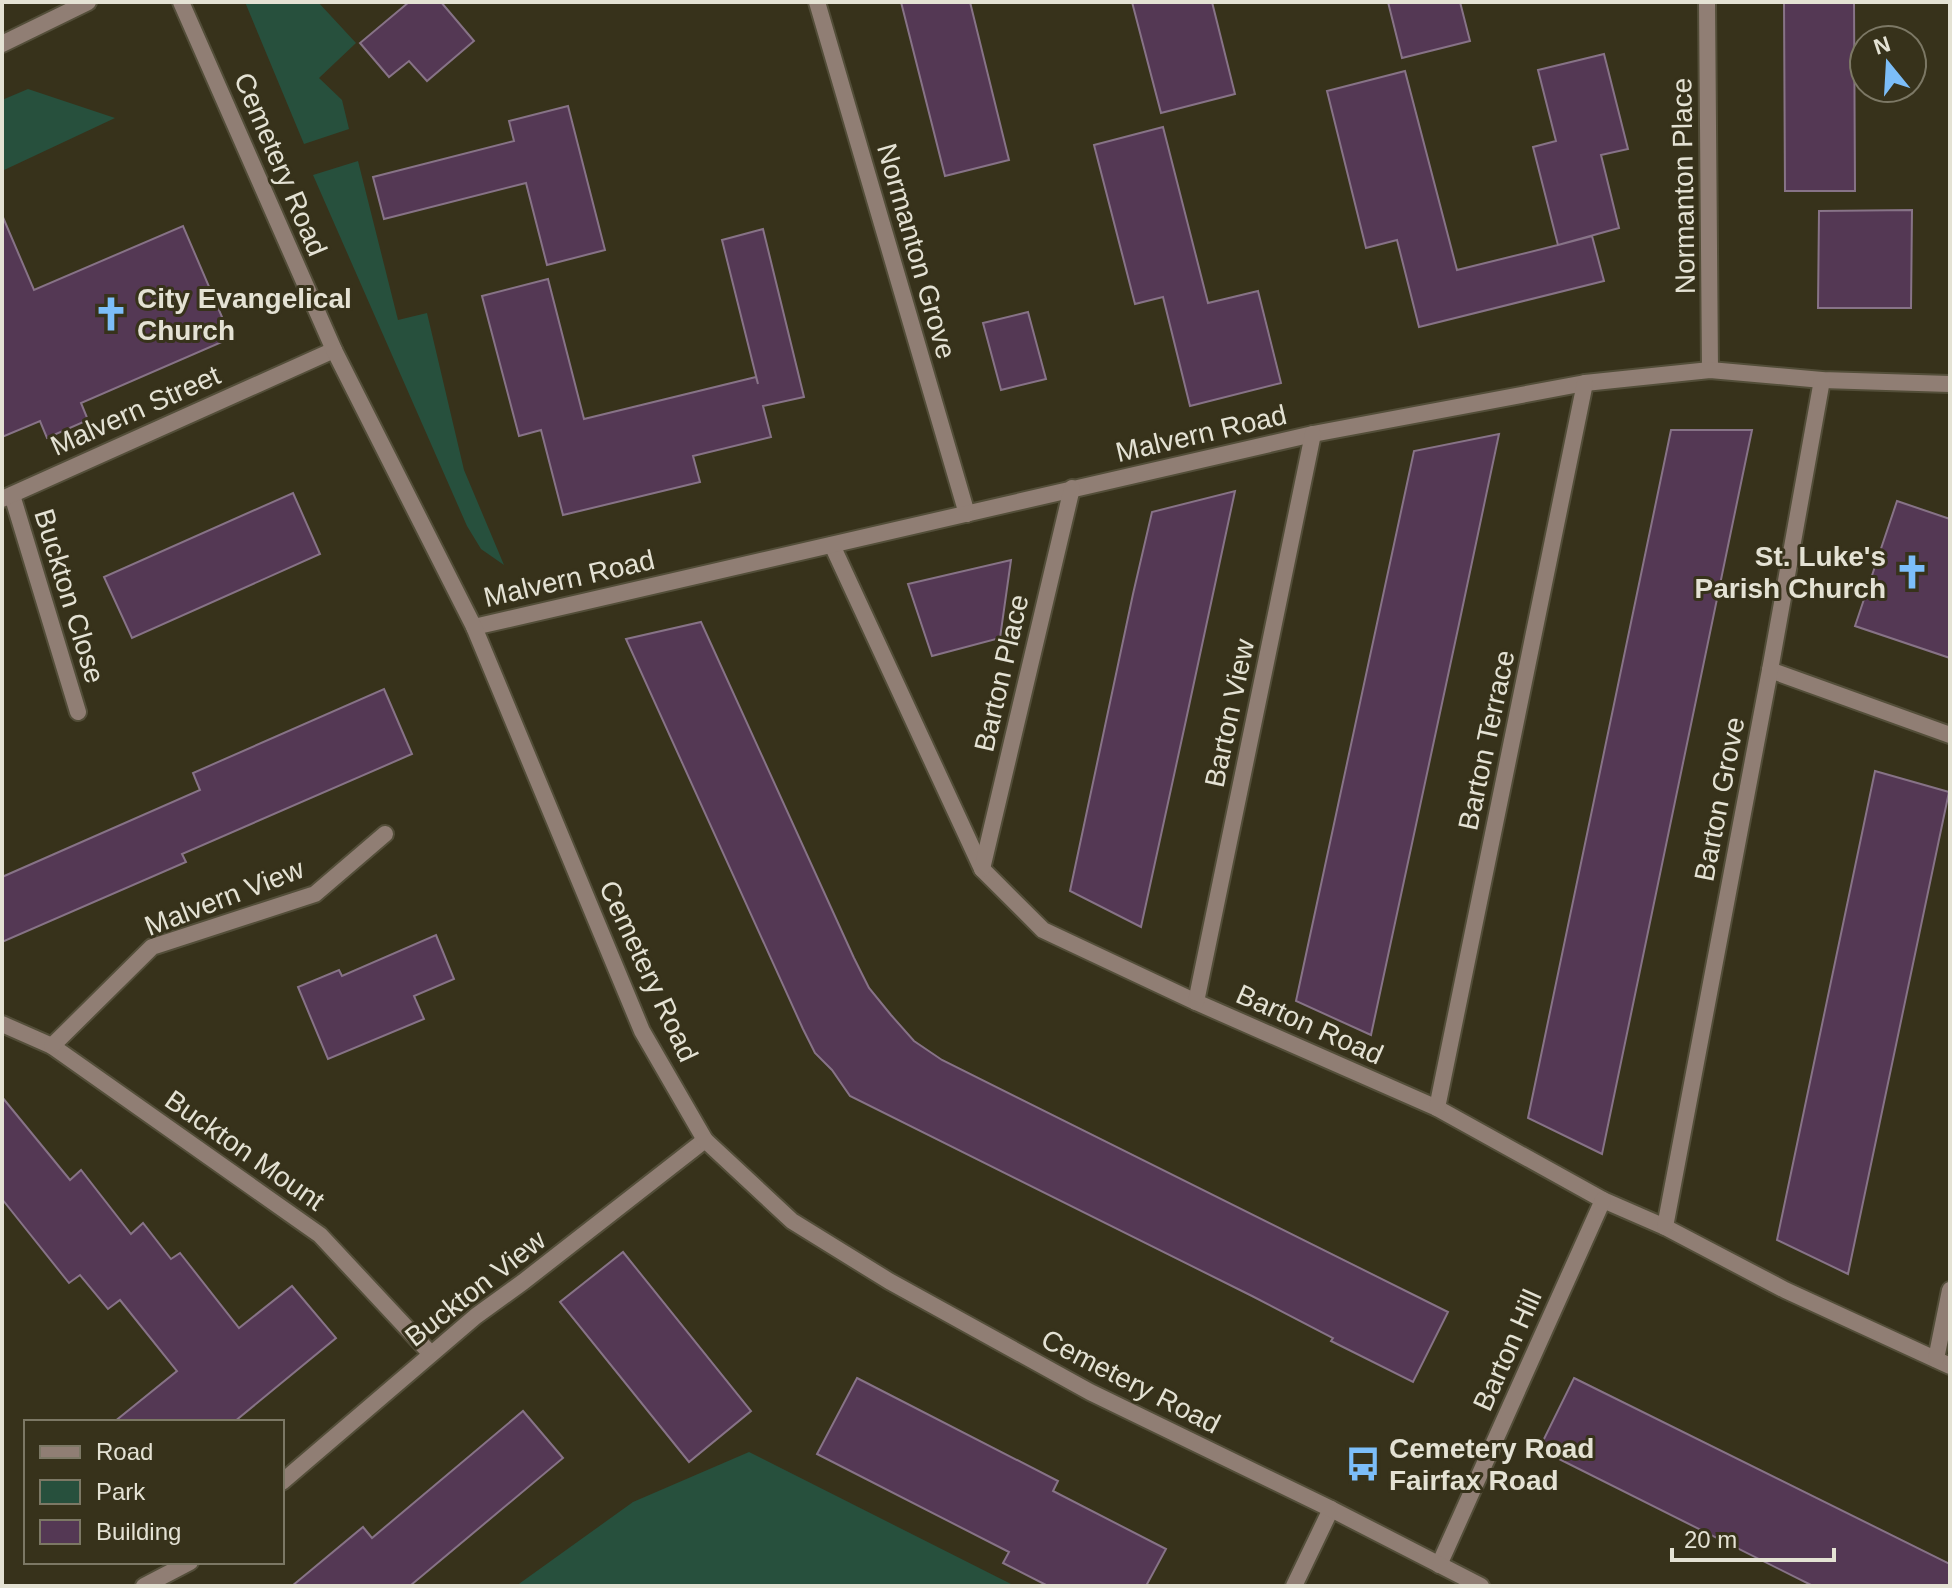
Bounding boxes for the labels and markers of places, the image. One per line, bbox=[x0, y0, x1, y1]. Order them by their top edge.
place label: City Evangelical Church bbox=[137, 283, 352, 346]
church icon: City Evangelical Church bbox=[92, 295, 130, 333]
place label: St. Luke's Parish Church bbox=[1695, 541, 1886, 604]
church icon: St. Luke's Parish Church bbox=[1893, 553, 1931, 591]
place label: Cemetery Road Fairfax Road bbox=[1389, 1433, 1594, 1496]
bus stop icon: Cemetery Road Fairfax Road bbox=[1344, 1445, 1382, 1483]

